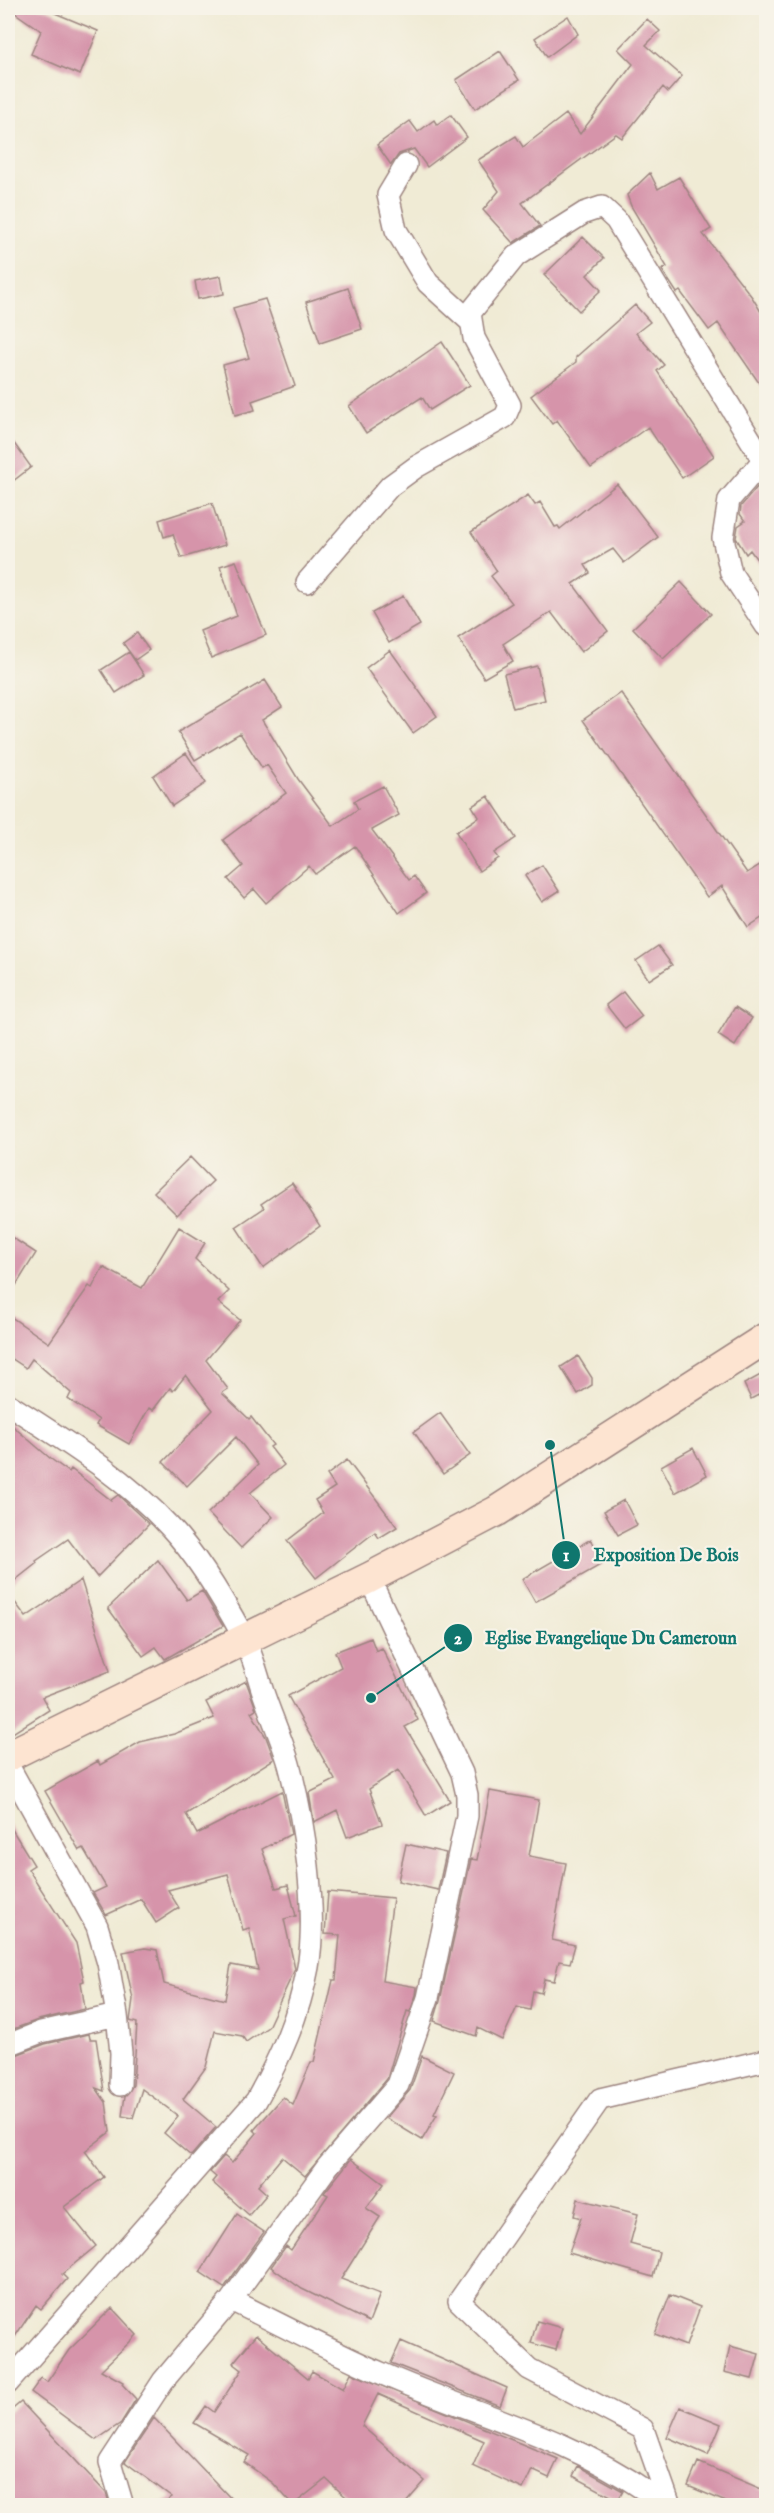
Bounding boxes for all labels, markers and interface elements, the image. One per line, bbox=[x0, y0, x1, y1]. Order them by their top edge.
callout: Exposition De Bois bbox=[551, 1537, 751, 1573]
text: 1 bbox=[563, 1545, 570, 1568]
text: Exposition De Bois bbox=[593, 1545, 739, 1568]
callout: Eglise Evangelique Du Cameroun bbox=[443, 1620, 749, 1656]
text: 2 bbox=[454, 1628, 463, 1651]
text: Eglise Evangelique Du Cameroun bbox=[485, 1628, 737, 1651]

